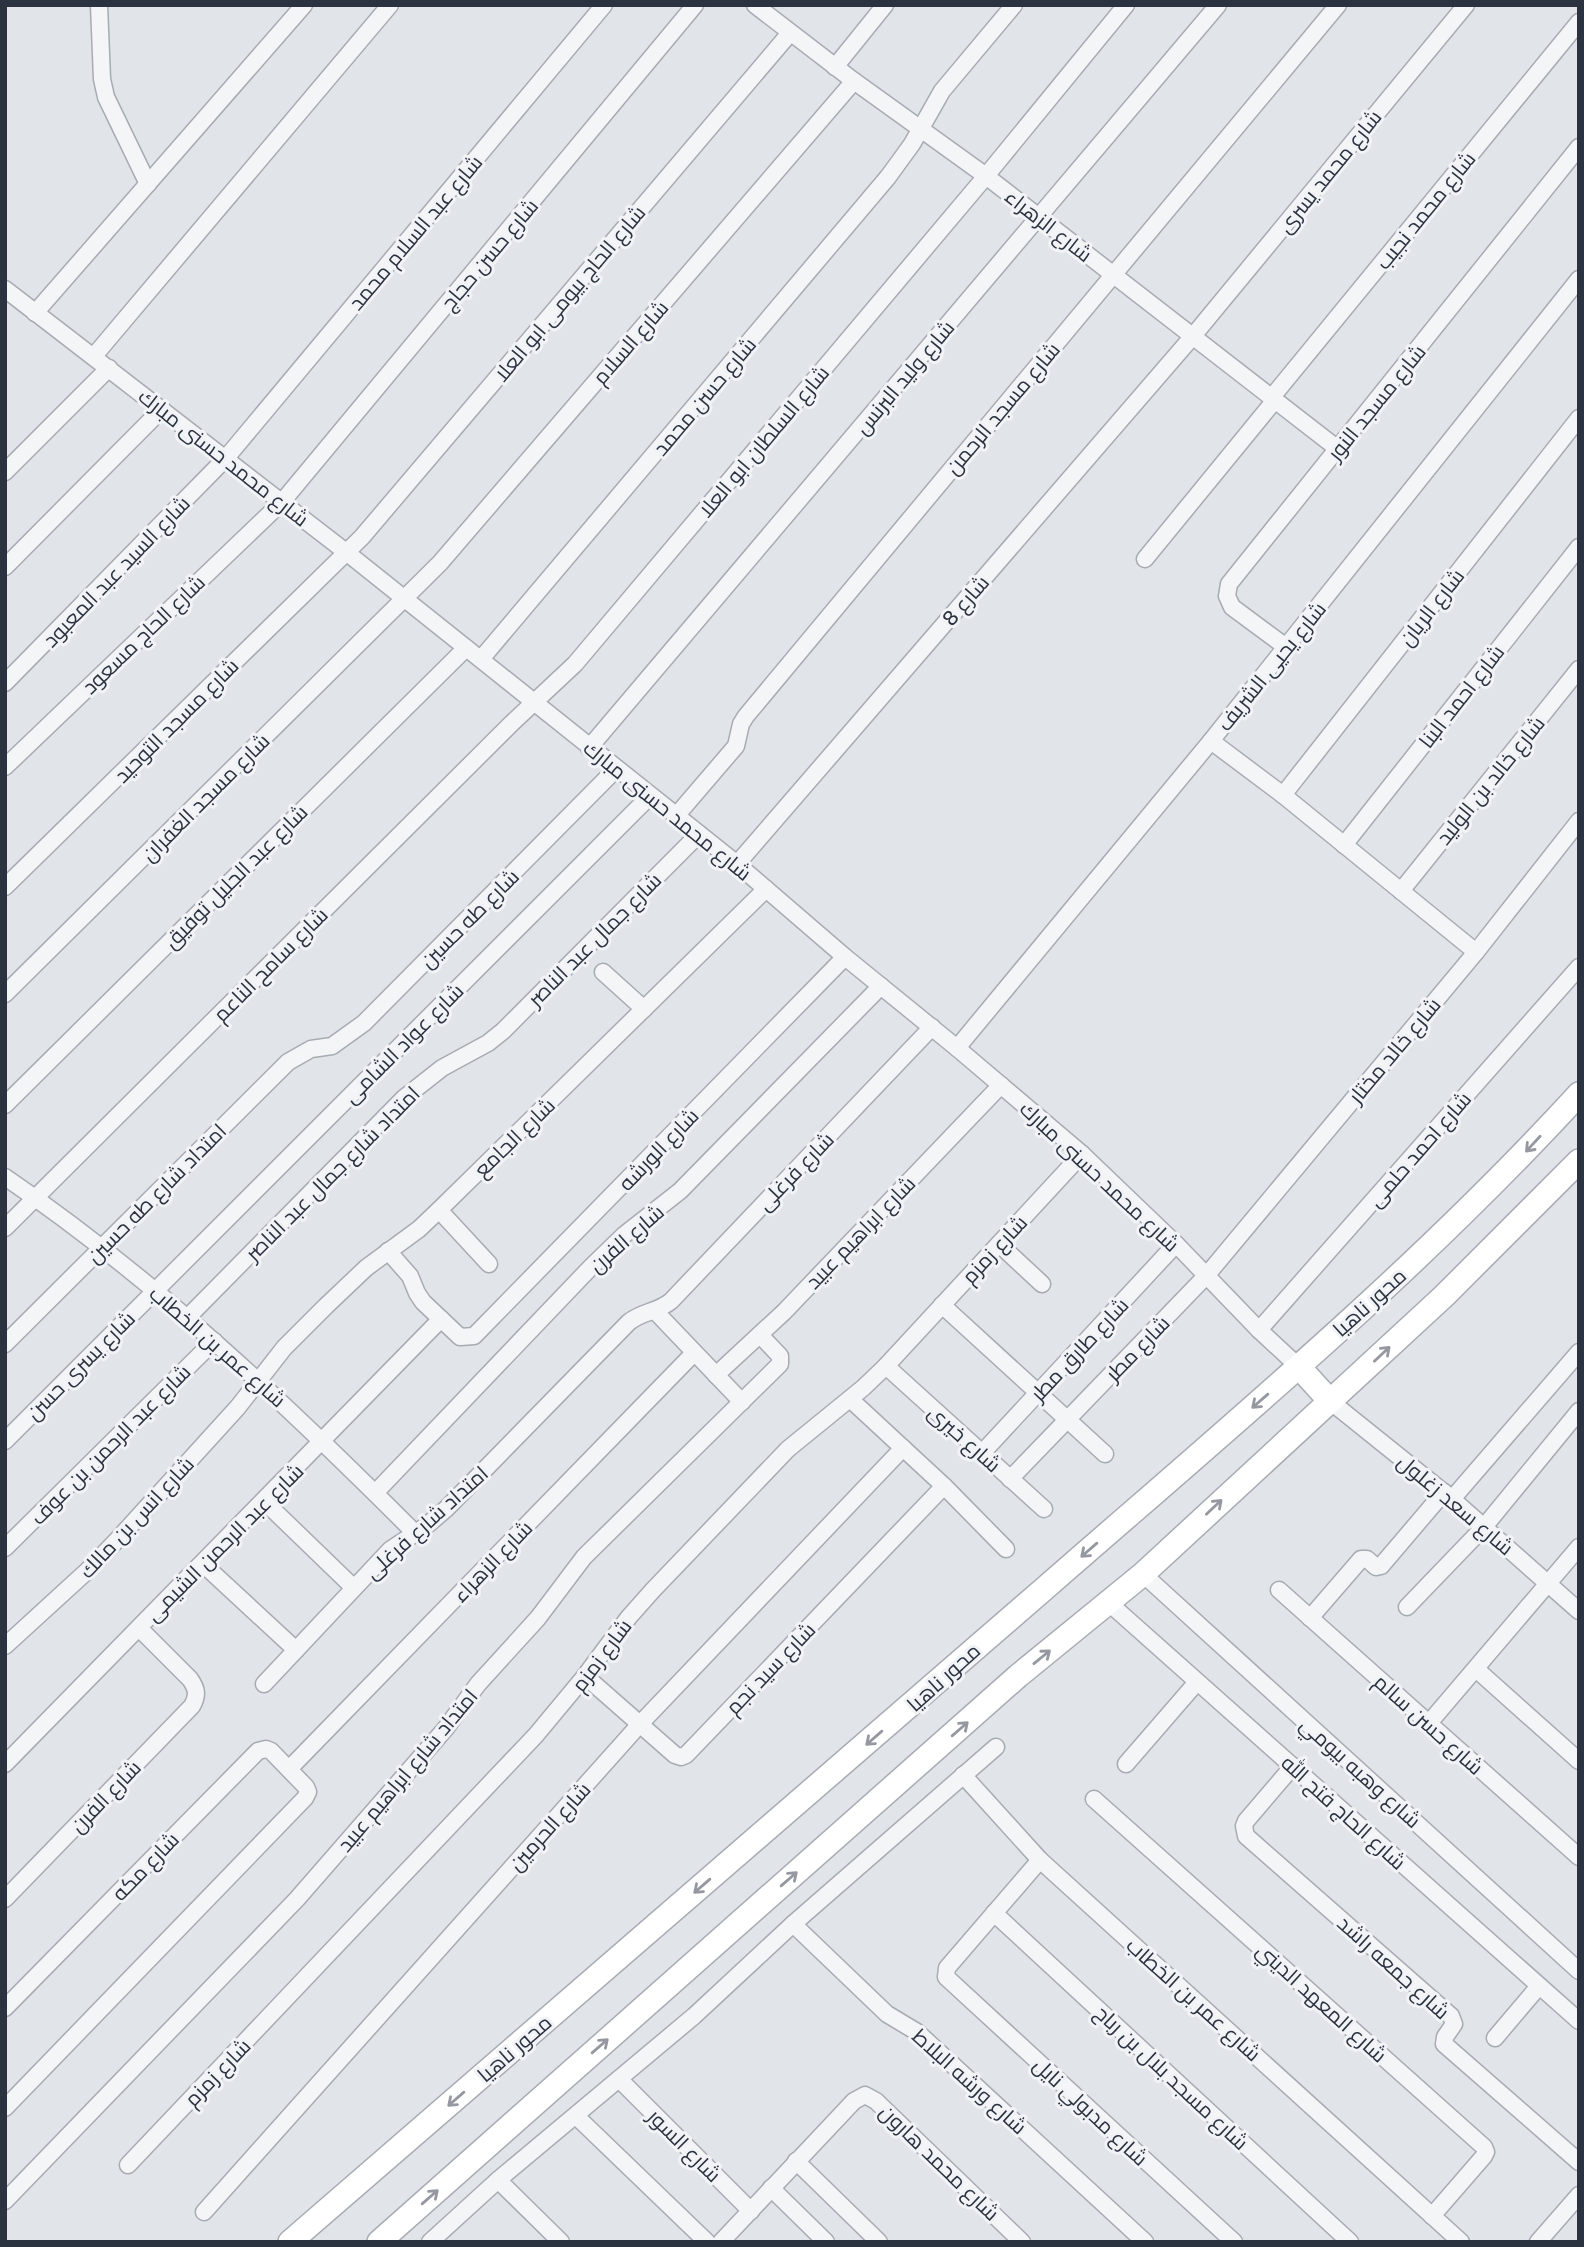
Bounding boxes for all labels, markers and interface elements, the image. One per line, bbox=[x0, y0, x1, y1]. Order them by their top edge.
street label: شارع محمد يسرى bbox=[1271, 104, 1388, 239]
street label: شارع محمد نجيب bbox=[1369, 146, 1482, 276]
street label: شارع عبد السلام محمد bbox=[343, 149, 489, 316]
street label: شارع الزهراء bbox=[999, 183, 1098, 269]
street label: شارع حسن حجاج bbox=[435, 193, 545, 316]
street label: شارع الحاج بيومى ابو العلا bbox=[488, 199, 652, 388]
street label: شارع السلام bbox=[587, 295, 675, 391]
street label: شارع وليد البرنس bbox=[849, 314, 961, 441]
street label: شارع حسن محمد bbox=[647, 331, 763, 462]
street label: شارع مسجد الرحمن bbox=[939, 336, 1066, 481]
street label: شارع مسجد النور bbox=[1321, 339, 1432, 467]
street label: شارع السلطان ابو العلا bbox=[692, 360, 836, 524]
street label: شارع محمد حسنى مبارك bbox=[132, 382, 314, 533]
street label: شارع السيد عبد المعبود bbox=[37, 490, 196, 654]
street label: شارع الريان bbox=[1393, 563, 1471, 652]
street label: شارع الحاج مسعود bbox=[76, 569, 211, 701]
street label: شارع 8 bbox=[936, 569, 996, 632]
street label: شارع يحيى الشريف bbox=[1211, 596, 1333, 737]
street label: شارع احمد البنا bbox=[1413, 639, 1511, 754]
street label: شارع مسجد التوحيد bbox=[108, 652, 245, 789]
street label: شارع خالد بن الوليد bbox=[1430, 710, 1551, 851]
street label: شارع مسجد الغفران bbox=[135, 727, 276, 868]
street label: شارع محمد حسنى مبارك bbox=[577, 734, 757, 887]
street label: شارع عبد الجليل توفيق bbox=[158, 799, 314, 955]
street label: شارع طه حسين bbox=[414, 863, 525, 974]
street label: شارع جمال عبد الناصر bbox=[521, 867, 668, 1014]
street label: شارع سامح الناعم bbox=[207, 901, 334, 1028]
street label: شارع عواد الشامى bbox=[337, 977, 470, 1110]
street label: شارع خالد مختار bbox=[1342, 992, 1447, 1110]
street label: امتداد شارع جمال عبد الناصر bbox=[238, 1080, 426, 1268]
street label: شارع احمد حلمى bbox=[1362, 1086, 1478, 1213]
street label: شارع الجامع bbox=[468, 1092, 561, 1184]
street label: شارع محمد حسنى مبارك bbox=[1013, 1095, 1185, 1258]
street label: شارع الورشه bbox=[612, 1102, 705, 1197]
street label: امتداد شارع طه حسين bbox=[81, 1118, 233, 1270]
street label: شارع فرغلى bbox=[751, 1126, 840, 1217]
one-way arrow bbox=[1524, 1135, 1541, 1152]
street label: شارع ابراهيم عبيد bbox=[800, 1170, 922, 1295]
street label: شارع الفرن bbox=[583, 1198, 670, 1279]
street label: شارع زمزم bbox=[956, 1209, 1034, 1290]
street label: محور ناهيا bbox=[1327, 1262, 1411, 1342]
street label: شارع عمر بن الخطاب bbox=[143, 1280, 292, 1414]
street label: شارع طارق مطر bbox=[1024, 1292, 1135, 1408]
street label: شارع يسرى حسن bbox=[20, 1305, 141, 1426]
street label: شارع مطر bbox=[1099, 1310, 1176, 1388]
one-way arrow bbox=[1373, 1345, 1390, 1362]
street label: شارع عبد الرحمن بن عوف bbox=[24, 1358, 197, 1531]
one-way arrow bbox=[1251, 1393, 1269, 1409]
street label: شارع خيرى bbox=[922, 1399, 1007, 1479]
street label: شارع سعد زغلول bbox=[1391, 1448, 1519, 1562]
street label: شارع انس بن مالك bbox=[73, 1451, 200, 1585]
street label: شارع عبد الرحمن الشيمى bbox=[140, 1458, 310, 1628]
street label: امتداد شارع فرغلى bbox=[359, 1460, 494, 1586]
one-way arrow bbox=[1205, 1499, 1222, 1516]
street label: شارع الزهراء bbox=[447, 1515, 539, 1609]
one-way arrow bbox=[1080, 1542, 1098, 1558]
street label: شارع زمزم bbox=[565, 1613, 638, 1698]
street label: شارع سيد نجم bbox=[720, 1617, 822, 1721]
street label: محور ناهيا bbox=[901, 1637, 985, 1717]
one-way arrow bbox=[1033, 1649, 1051, 1664]
street label: شارع حسن سالم bbox=[1368, 1668, 1489, 1781]
street label: امتداد شارع ابراهيم عبيد bbox=[331, 1683, 484, 1858]
street label: شارع وهبه بيومي bbox=[1293, 1711, 1427, 1836]
one-way arrow bbox=[950, 1721, 968, 1737]
one-way arrow bbox=[866, 1730, 884, 1746]
street label: شارع الحاج فتح الله bbox=[1275, 1749, 1412, 1876]
street label: شارع الفرن bbox=[64, 1754, 147, 1839]
street label: شارع الحرمين bbox=[502, 1776, 597, 1877]
street label: شارع مكه bbox=[106, 1826, 185, 1907]
one-way arrow bbox=[780, 1871, 798, 1887]
one-way arrow bbox=[693, 1878, 711, 1894]
street label: شارع جمعه راشد bbox=[1331, 1910, 1456, 2026]
street label: شارع عمر بن الخطاب bbox=[1120, 1932, 1267, 2068]
street label: شارع المعهد الديني bbox=[1249, 1937, 1393, 2070]
street label: شارع مسجد بلال بن رباح bbox=[1088, 1999, 1254, 2156]
street label: محور ناهيا bbox=[472, 2009, 556, 2087]
street label: شارع ورشه البلاط bbox=[906, 2023, 1033, 2141]
street label: شارع زمزم bbox=[178, 2033, 257, 2113]
one-way arrow bbox=[591, 2038, 609, 2054]
street label: شارع مدبولي نايل bbox=[1026, 2051, 1154, 2174]
one-way arrow bbox=[447, 2091, 465, 2107]
street label: شارع محمد هارون bbox=[873, 2098, 1005, 2227]
street label: شارع السور bbox=[641, 2102, 727, 2189]
one-way arrow bbox=[421, 2188, 438, 2205]

